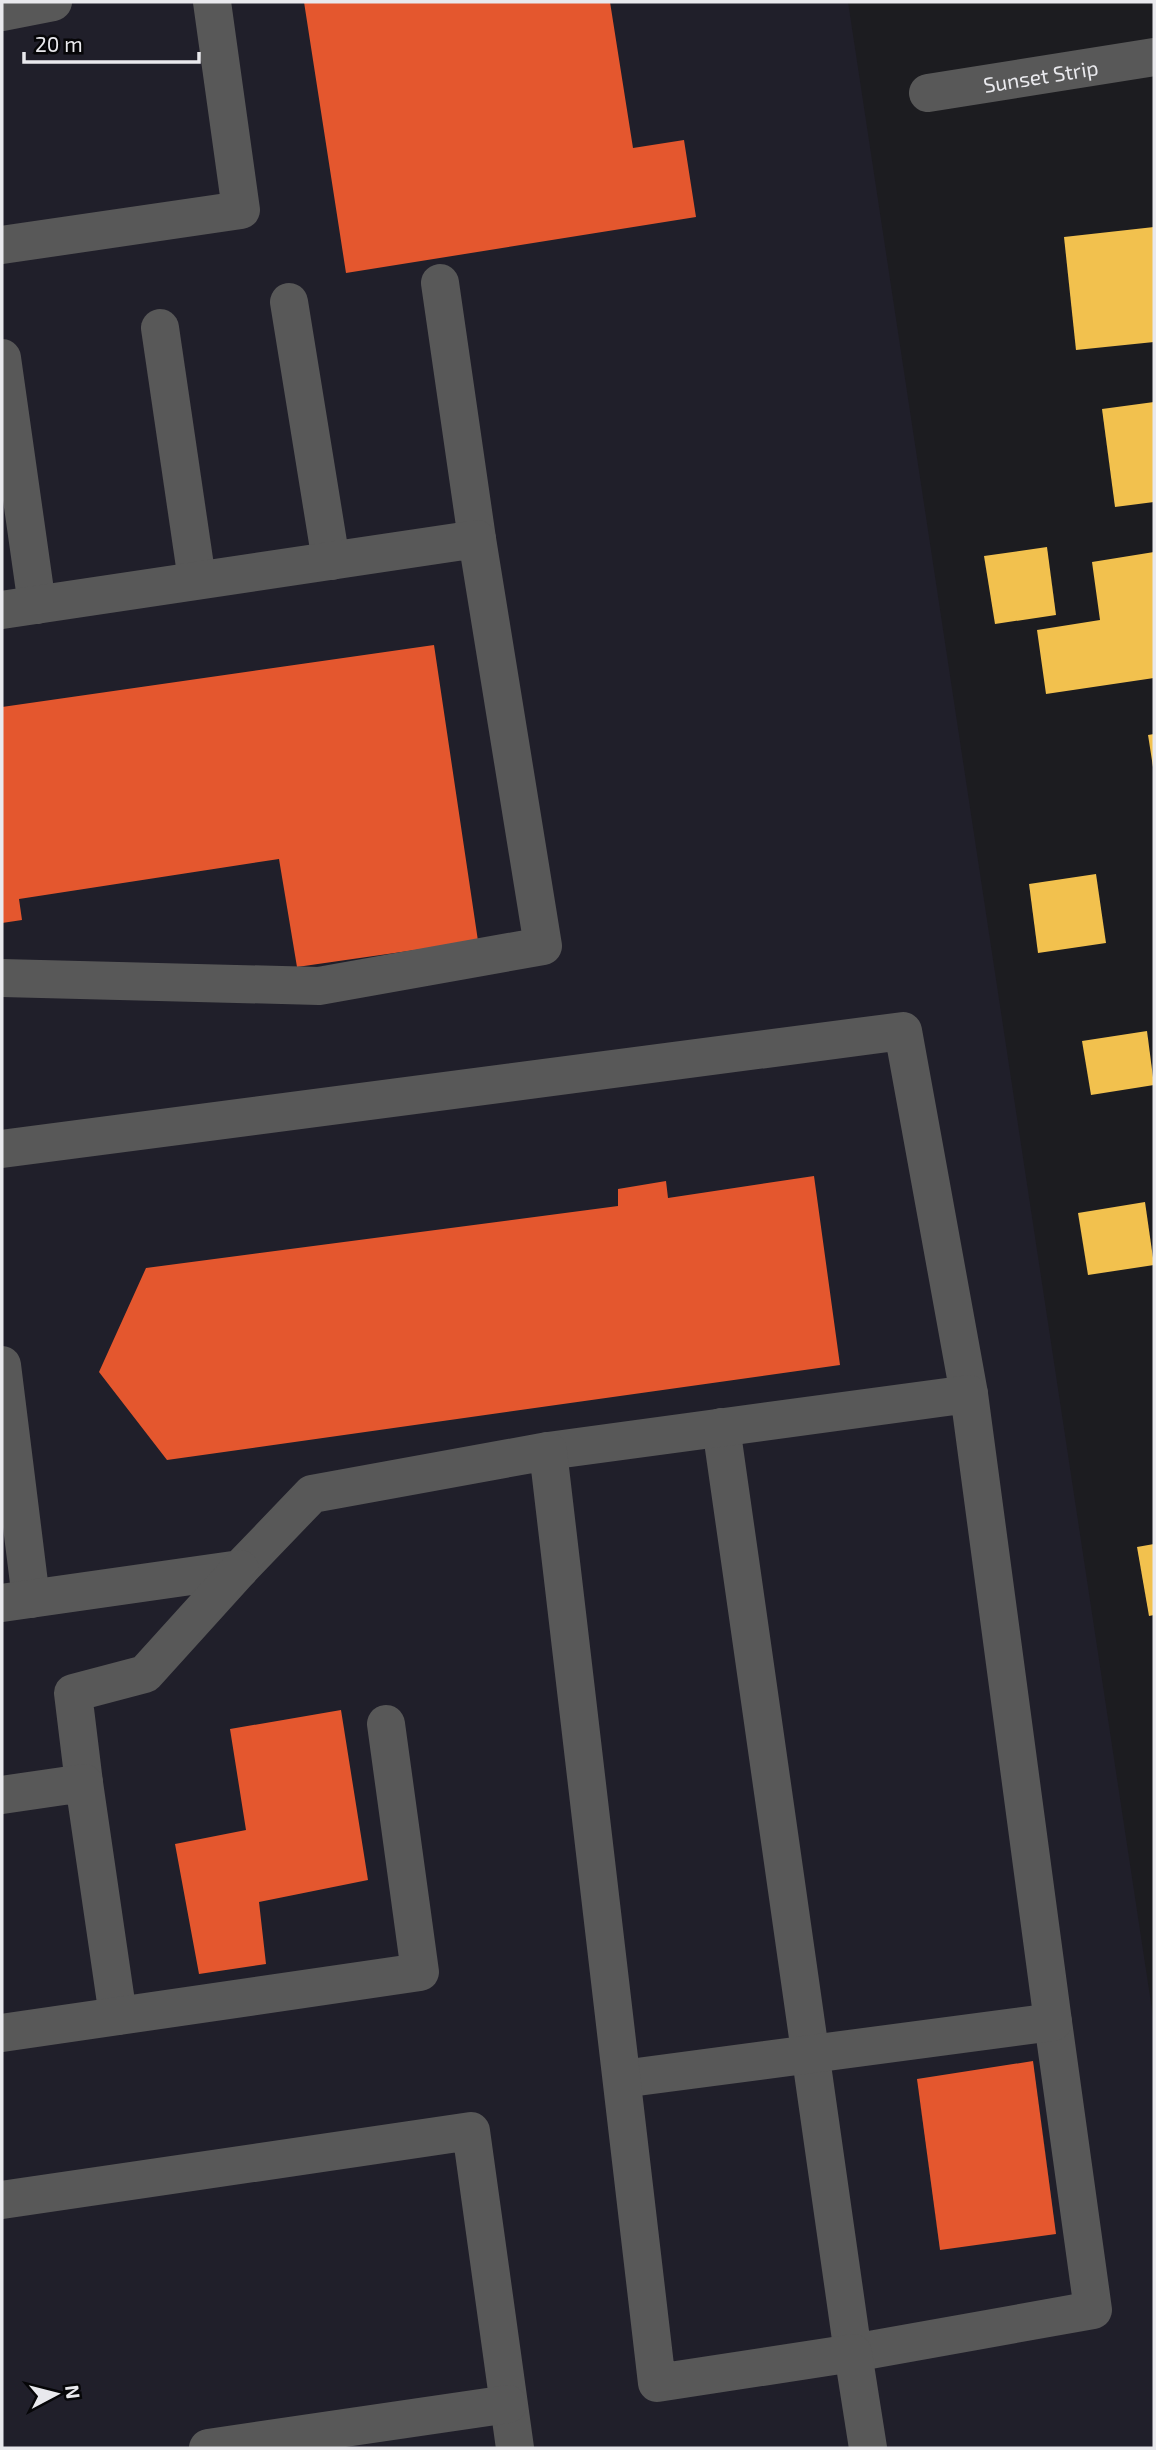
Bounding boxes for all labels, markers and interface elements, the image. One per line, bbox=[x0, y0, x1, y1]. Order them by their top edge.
scale bar bbox=[24, 21, 200, 65]
text: 20 m bbox=[35, 31, 83, 56]
street label: Sunset Strip bbox=[981, 54, 1100, 97]
north arrow bbox=[21, 2359, 91, 2429]
text: N bbox=[61, 2384, 86, 2400]

